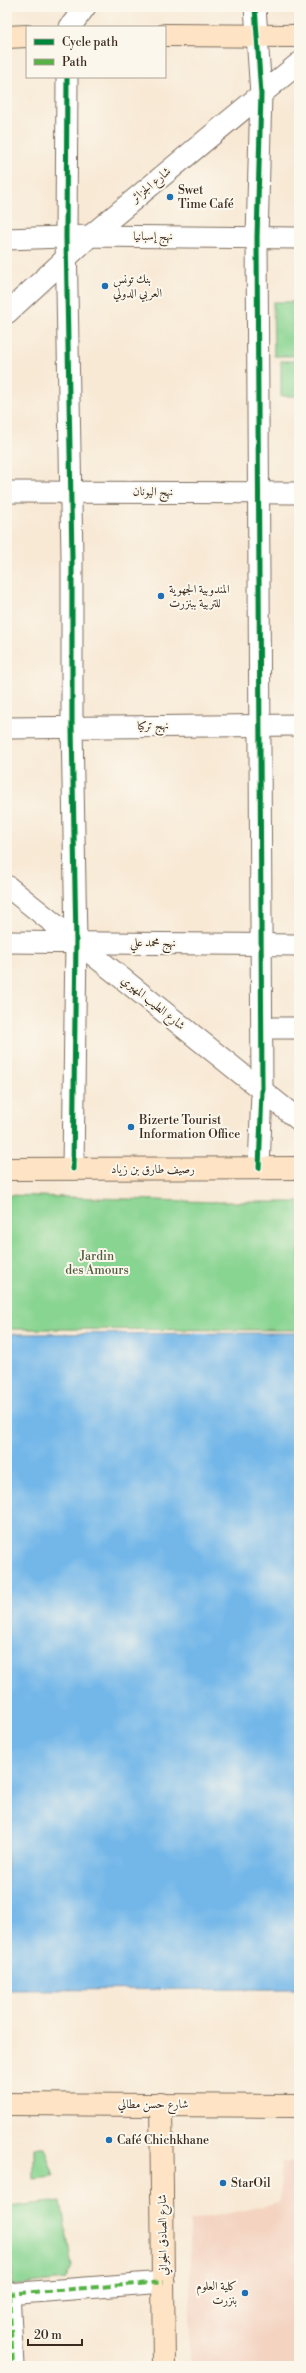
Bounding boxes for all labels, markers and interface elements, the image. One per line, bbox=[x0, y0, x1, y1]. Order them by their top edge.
legend bbox=[26, 26, 166, 78]
text: Cycle path bbox=[62, 35, 118, 50]
text: Path bbox=[62, 55, 87, 70]
street label: شارع الجزائر bbox=[127, 164, 176, 210]
place label: Swet Time Café bbox=[178, 183, 234, 212]
marker: Swet Time Café bbox=[165, 192, 175, 202]
street label: نهج إسبانيا bbox=[133, 229, 173, 247]
place label: بنك تونس العربي الدولي bbox=[113, 272, 162, 303]
marker: بنك تونس العربي الدولي bbox=[100, 281, 110, 291]
street label: نهج اليونان bbox=[133, 484, 173, 503]
place label: المندوبية الجهوية للتربية ببنزرت bbox=[169, 582, 230, 611]
marker: المندوبية الجهوية للتربية ببنزرت bbox=[156, 591, 166, 601]
street label: نهج تركيا bbox=[137, 718, 169, 737]
street label: نهج محمد علي bbox=[130, 935, 176, 955]
street label: شارع الطيب المهيري bbox=[116, 973, 188, 1036]
place label: Bizerte Tourist Information Office bbox=[138, 1113, 240, 1142]
marker: Bizerte Tourist Information Office bbox=[126, 1122, 136, 1132]
street label: رصيف طارق بن زياد bbox=[111, 1162, 195, 1177]
park label: Jardin des Amours bbox=[65, 1249, 129, 1278]
street label: شارع حسن مطالي bbox=[118, 2097, 188, 2115]
place label: Café Chichkhane bbox=[117, 2133, 209, 2148]
marker: Café Chichkhane bbox=[104, 2135, 114, 2145]
place label: StarOil bbox=[231, 2176, 271, 2191]
marker: StarOil bbox=[218, 2178, 228, 2188]
street label: شارع الصادق الجواني bbox=[155, 2194, 174, 2276]
place label: كلية العلوم بنزرت bbox=[196, 2279, 237, 2308]
marker: كلية العلوم بنزرت bbox=[240, 2288, 250, 2298]
scale bar bbox=[28, 2321, 82, 2347]
text: 20 m bbox=[34, 2328, 62, 2343]

